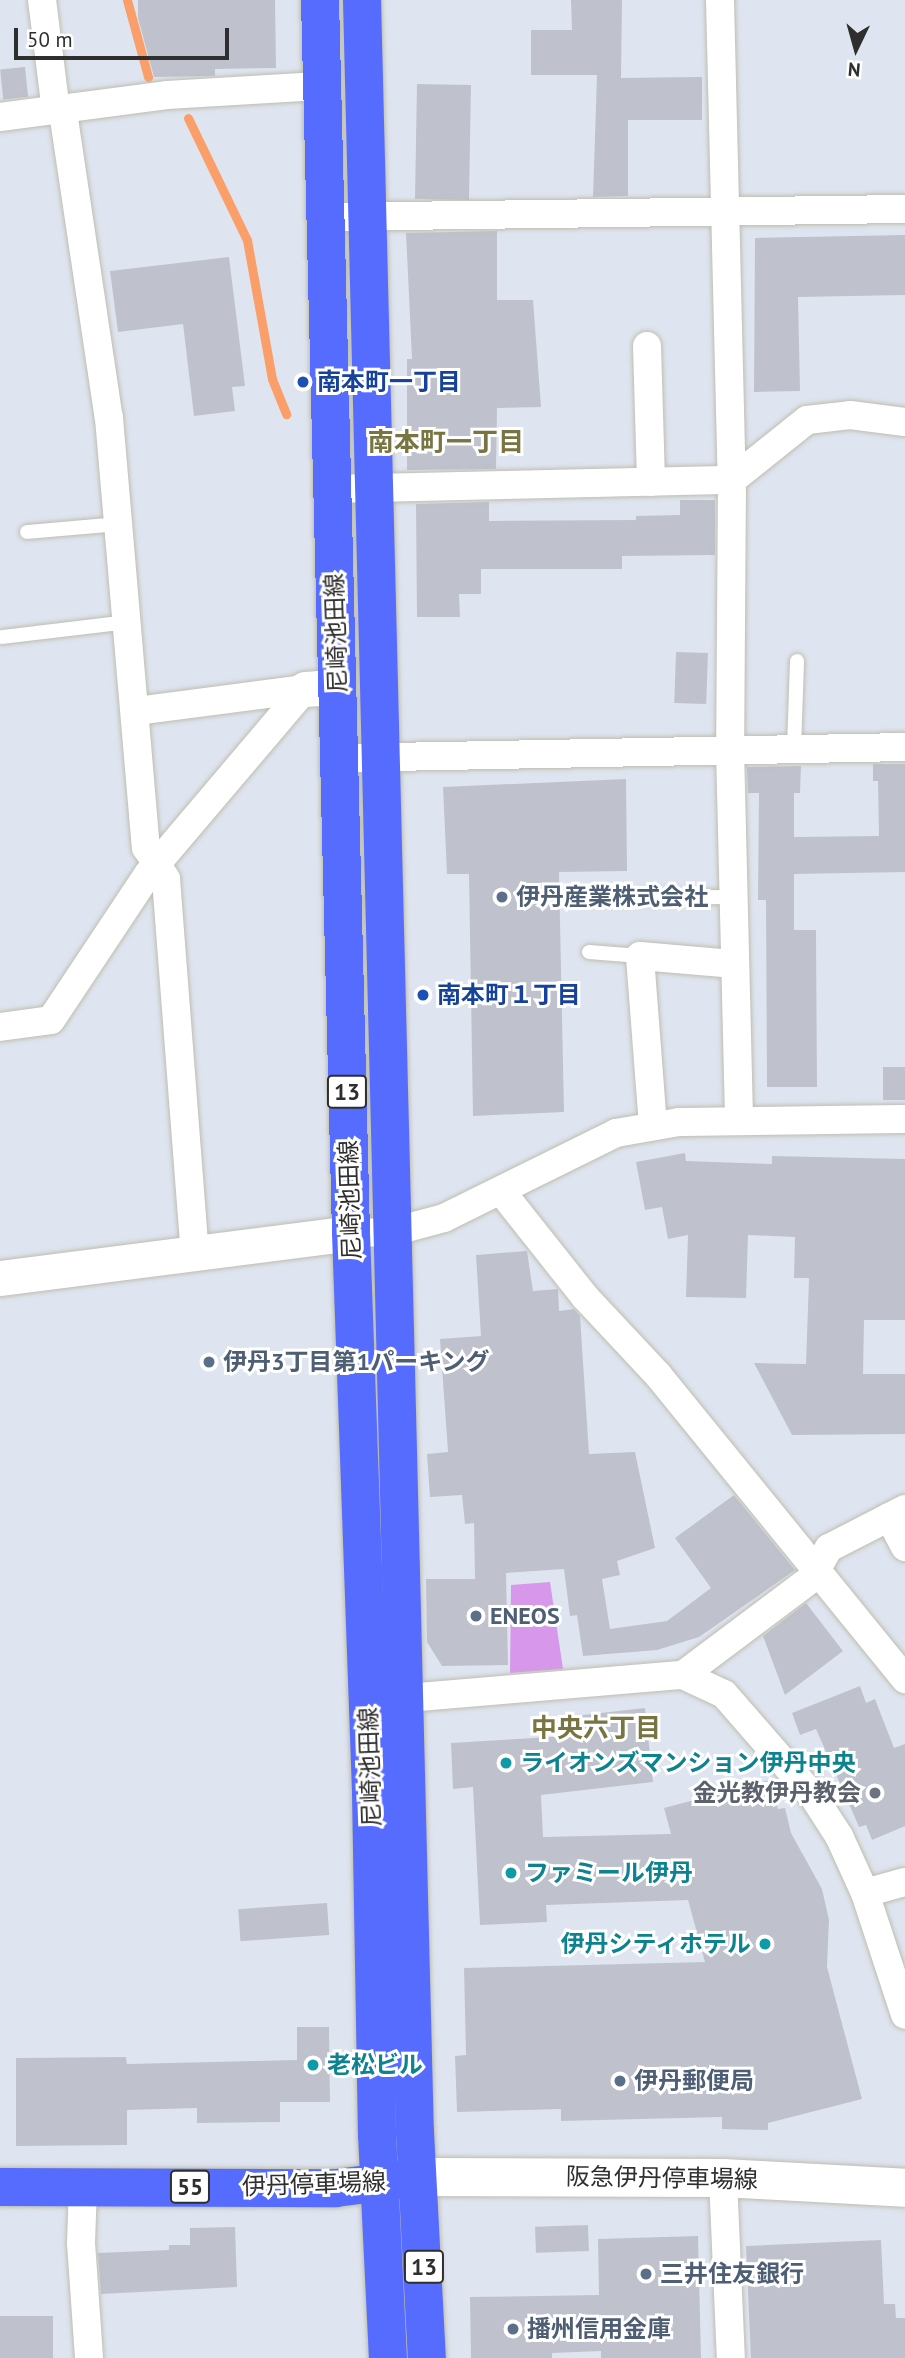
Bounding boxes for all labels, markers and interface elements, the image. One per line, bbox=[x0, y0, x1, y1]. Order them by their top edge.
scale bar bbox=[18, 14, 233, 58]
north arrow bbox=[821, 14, 891, 84]
text: 50 m bbox=[27, 26, 73, 53]
text: N bbox=[847, 57, 861, 82]
place label: 南本町一丁目 bbox=[317, 368, 461, 396]
marker: 南本町一丁目 bbox=[295, 374, 311, 390]
district label: 南本町一丁目 bbox=[368, 426, 524, 458]
street label: 尼崎池田線 bbox=[320, 573, 352, 693]
place label: 伊丹産業株式会社 bbox=[516, 883, 708, 911]
marker: 伊丹産業株式会社 bbox=[494, 889, 510, 905]
place label: 南本町１丁目 bbox=[437, 981, 581, 1009]
marker: 南本町１丁目 bbox=[415, 987, 431, 1003]
road number: 13 bbox=[326, 1072, 368, 1112]
street label: 尼崎池田線 bbox=[334, 1140, 366, 1260]
place label: 伊丹3丁目第1パーキング bbox=[223, 1348, 490, 1376]
marker: 伊丹3丁目第1パーキング bbox=[201, 1354, 217, 1370]
place label: ENEOS bbox=[490, 1602, 560, 1630]
marker: ENEOS bbox=[468, 1608, 484, 1624]
street label: 尼崎池田線 bbox=[354, 1707, 386, 1827]
district label: 中央六丁目 bbox=[531, 1712, 661, 1744]
place label: ライオンズマンション伊丹中央 bbox=[520, 1749, 856, 1777]
marker: ライオンズマンション伊丹中央 bbox=[498, 1755, 514, 1771]
place label: 金光教伊丹教会 bbox=[693, 1779, 861, 1807]
marker: 金光教伊丹教会 bbox=[867, 1785, 883, 1801]
place label: ファミール伊丹 bbox=[525, 1859, 693, 1887]
marker: ファミール伊丹 bbox=[503, 1865, 519, 1881]
place label: 伊丹シティホテル bbox=[559, 1930, 751, 1958]
marker: 伊丹シティホテル bbox=[757, 1936, 773, 1952]
place label: 老松ビル bbox=[327, 2051, 423, 2079]
marker: 老松ビル bbox=[305, 2057, 321, 2073]
place label: 伊丹郵便局 bbox=[634, 2067, 754, 2095]
marker: 伊丹郵便局 bbox=[612, 2073, 628, 2089]
street label: 阪急伊丹停車場線 bbox=[566, 2162, 758, 2194]
street label: 伊丹停車場線 bbox=[242, 2167, 386, 2201]
road number: 55 bbox=[169, 2168, 211, 2206]
road number: 13 bbox=[403, 2248, 445, 2286]
place label: 三井住友銀行 bbox=[660, 2260, 804, 2288]
marker: 三井住友銀行 bbox=[638, 2266, 654, 2282]
place label: 播州信用金庫 bbox=[527, 2315, 671, 2343]
marker: 播州信用金庫 bbox=[505, 2321, 521, 2337]

